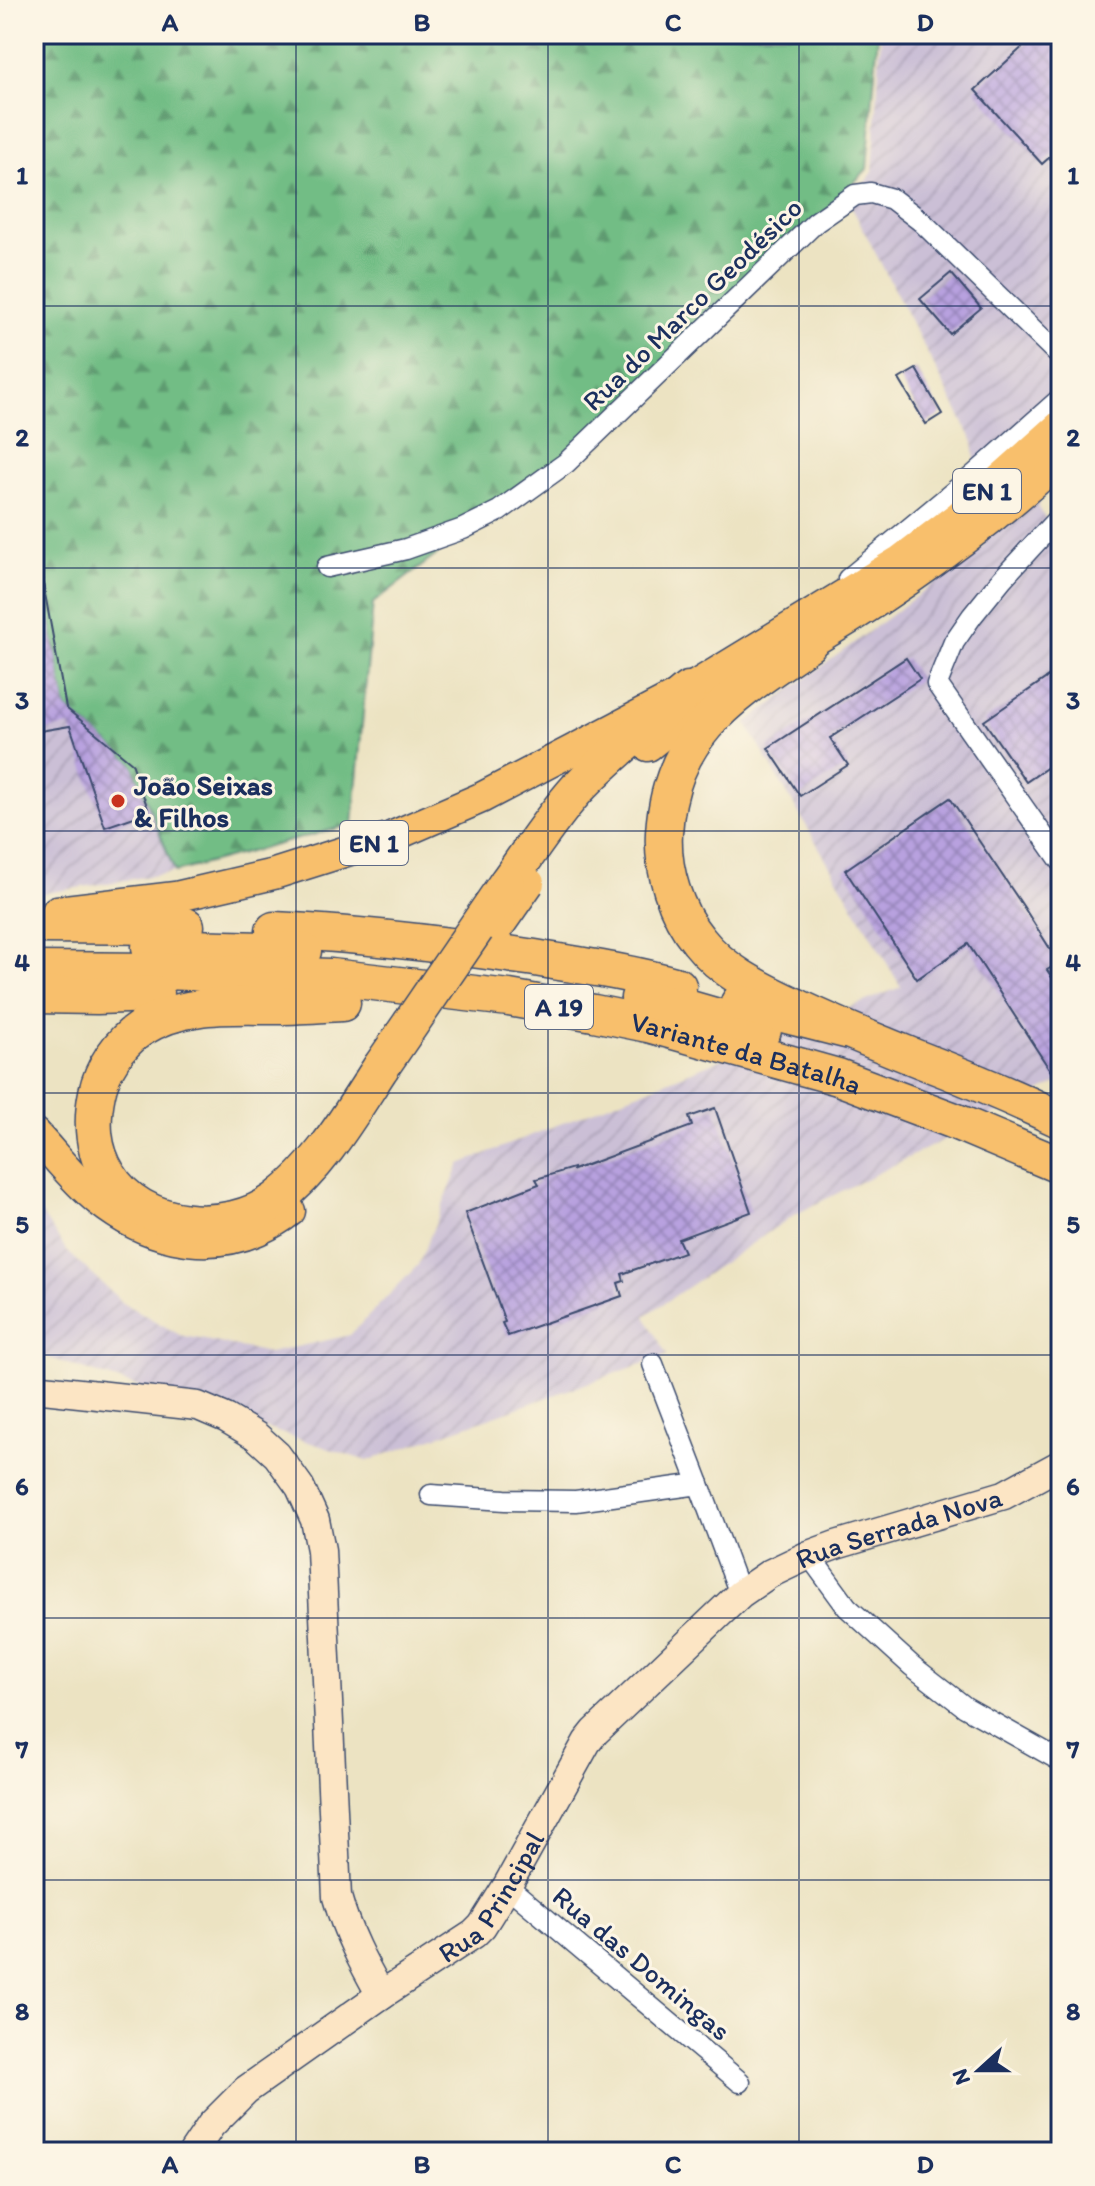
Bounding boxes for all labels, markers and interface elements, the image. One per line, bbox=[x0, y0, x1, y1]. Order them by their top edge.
text: A bbox=[161, 6, 179, 38]
text: B bbox=[414, 6, 431, 38]
text: C bbox=[665, 6, 682, 38]
text: D bbox=[916, 6, 934, 38]
text: 1 bbox=[16, 159, 28, 191]
text: 1 bbox=[1067, 159, 1079, 191]
street label: Rua do Marco Geodésico bbox=[575, 190, 809, 418]
text: 2 bbox=[15, 421, 29, 453]
text: 2 bbox=[1066, 421, 1080, 453]
road number: EN 1 bbox=[953, 469, 1021, 513]
text: 3 bbox=[15, 684, 29, 716]
text: 3 bbox=[1066, 684, 1080, 716]
place label: João Seixas & Filhos bbox=[133, 768, 273, 834]
marker: João Seixas & Filhos bbox=[109, 792, 127, 810]
road number: EN 1 bbox=[340, 821, 408, 865]
text: 4 bbox=[14, 946, 30, 978]
text: 4 bbox=[1065, 946, 1081, 978]
road number: A 19 bbox=[525, 985, 593, 1029]
street label: Variante da Batalha bbox=[628, 1004, 867, 1101]
text: 5 bbox=[15, 1208, 29, 1240]
text: 5 bbox=[1066, 1208, 1080, 1240]
text: 6 bbox=[15, 1470, 29, 1502]
text: 6 bbox=[1066, 1470, 1080, 1502]
street label: Rua Serrada Nova bbox=[790, 1479, 1006, 1576]
text: 7 bbox=[15, 1733, 29, 1765]
text: 7 bbox=[1066, 1733, 1080, 1765]
street label: Rua Principal bbox=[432, 1825, 551, 1970]
street label: Rua das Domingas bbox=[546, 1879, 738, 2047]
text: 8 bbox=[15, 1995, 29, 2027]
text: 8 bbox=[1066, 1995, 1080, 2027]
north arrow bbox=[939, 2030, 1019, 2110]
text: N bbox=[946, 2065, 976, 2089]
text: A bbox=[161, 2148, 179, 2180]
text: B bbox=[414, 2148, 431, 2180]
text: C bbox=[665, 2148, 682, 2180]
text: D bbox=[916, 2148, 934, 2180]

